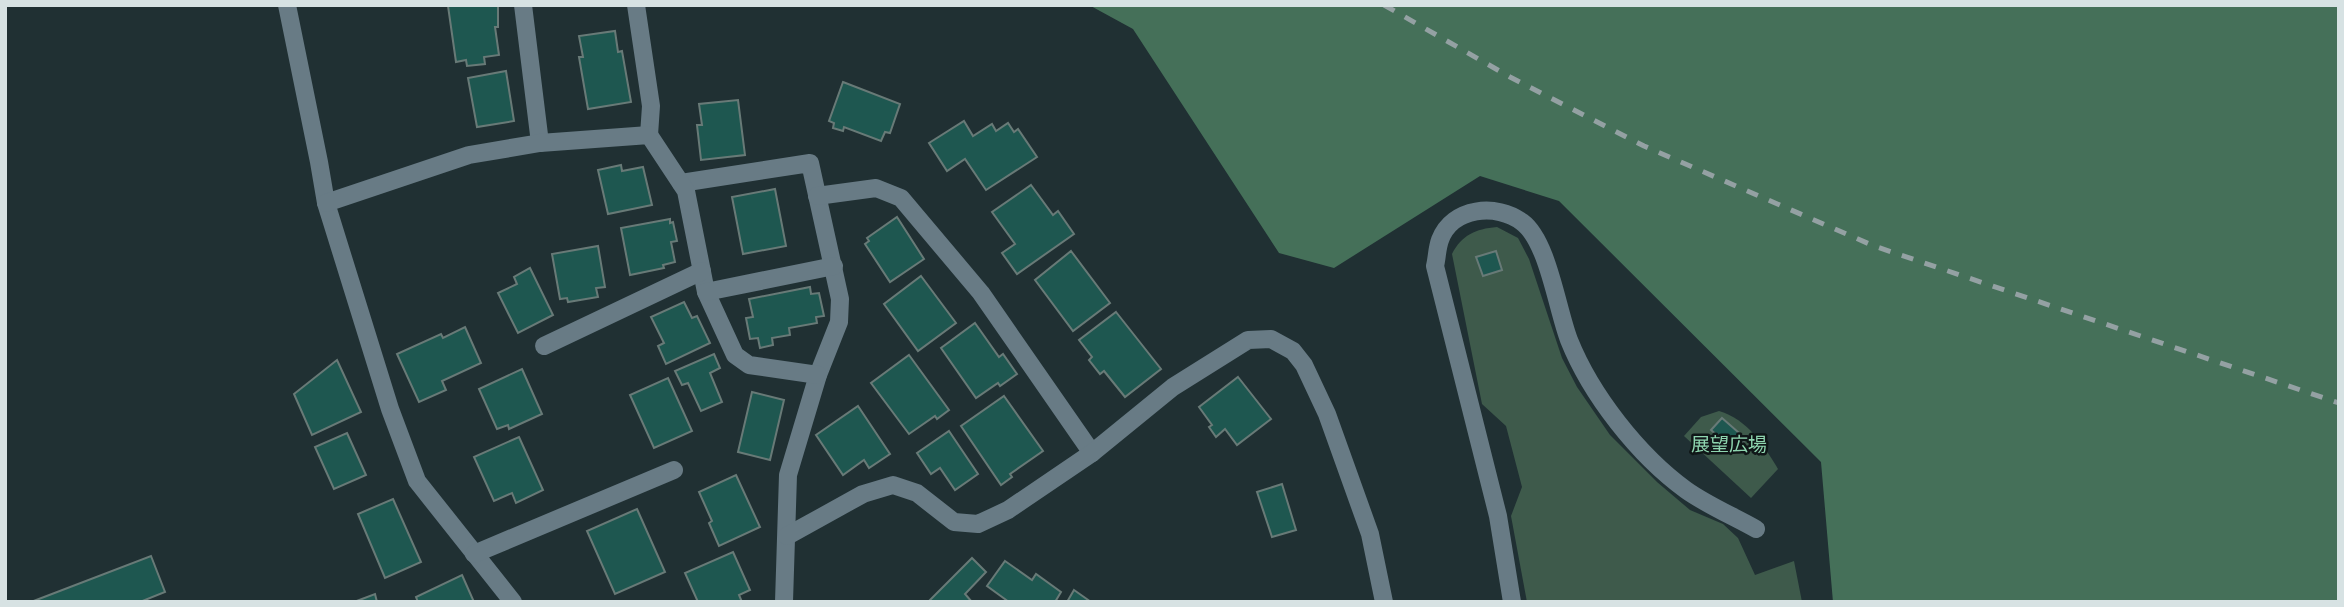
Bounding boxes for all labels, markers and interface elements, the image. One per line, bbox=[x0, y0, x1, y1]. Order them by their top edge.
park label: 展望広場 bbox=[1691, 429, 1767, 458]

